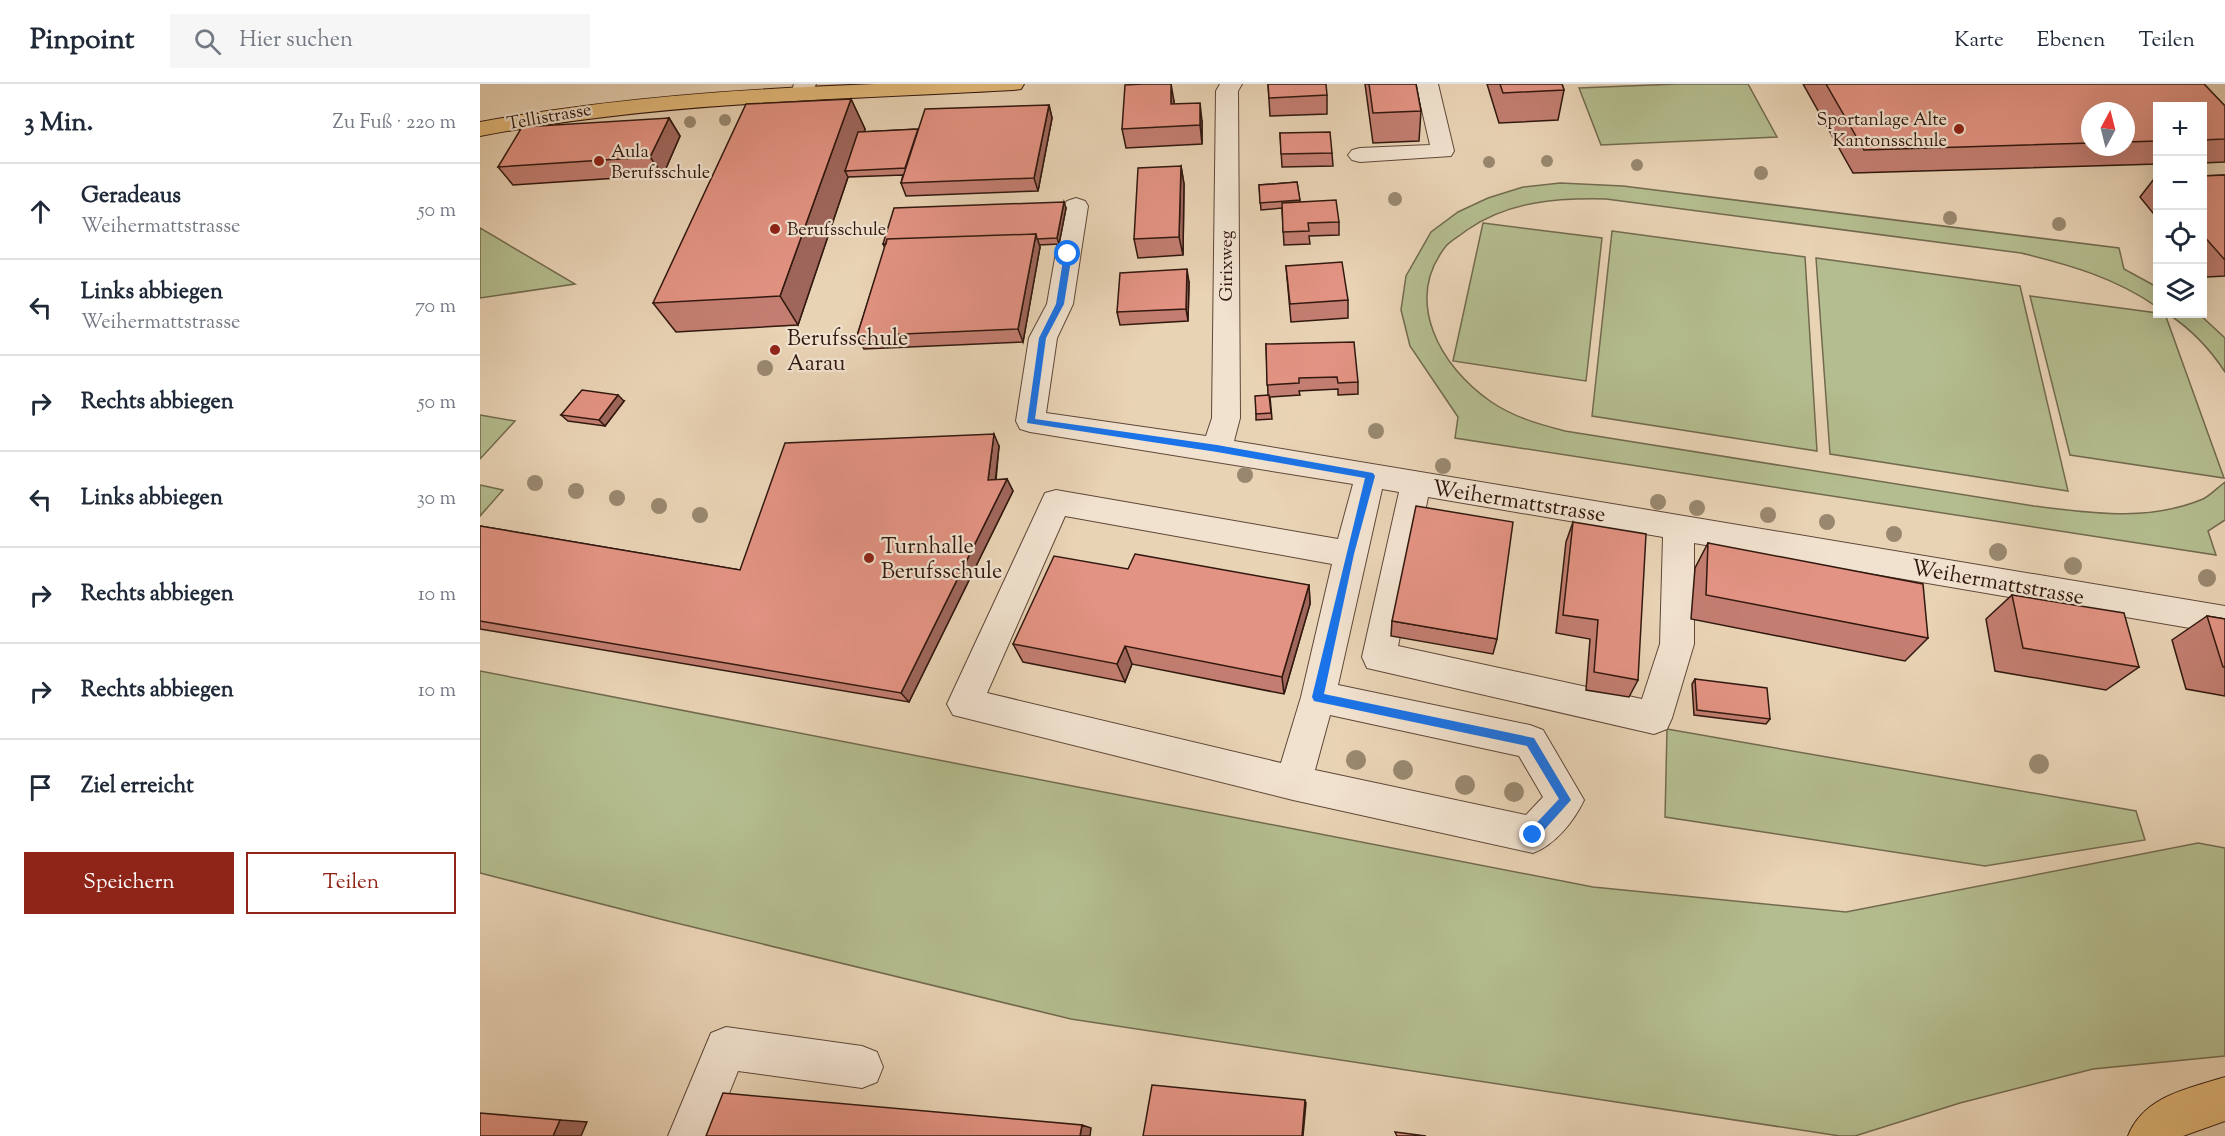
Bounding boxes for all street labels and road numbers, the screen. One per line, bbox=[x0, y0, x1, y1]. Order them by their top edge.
street label: Tellistrasse bbox=[505, 98, 594, 138]
street label: Girixweg bbox=[1215, 230, 1241, 302]
street label: Weihermattstrasse bbox=[1429, 473, 1608, 532]
street label: Weihermattstrasse bbox=[1908, 553, 2087, 615]

